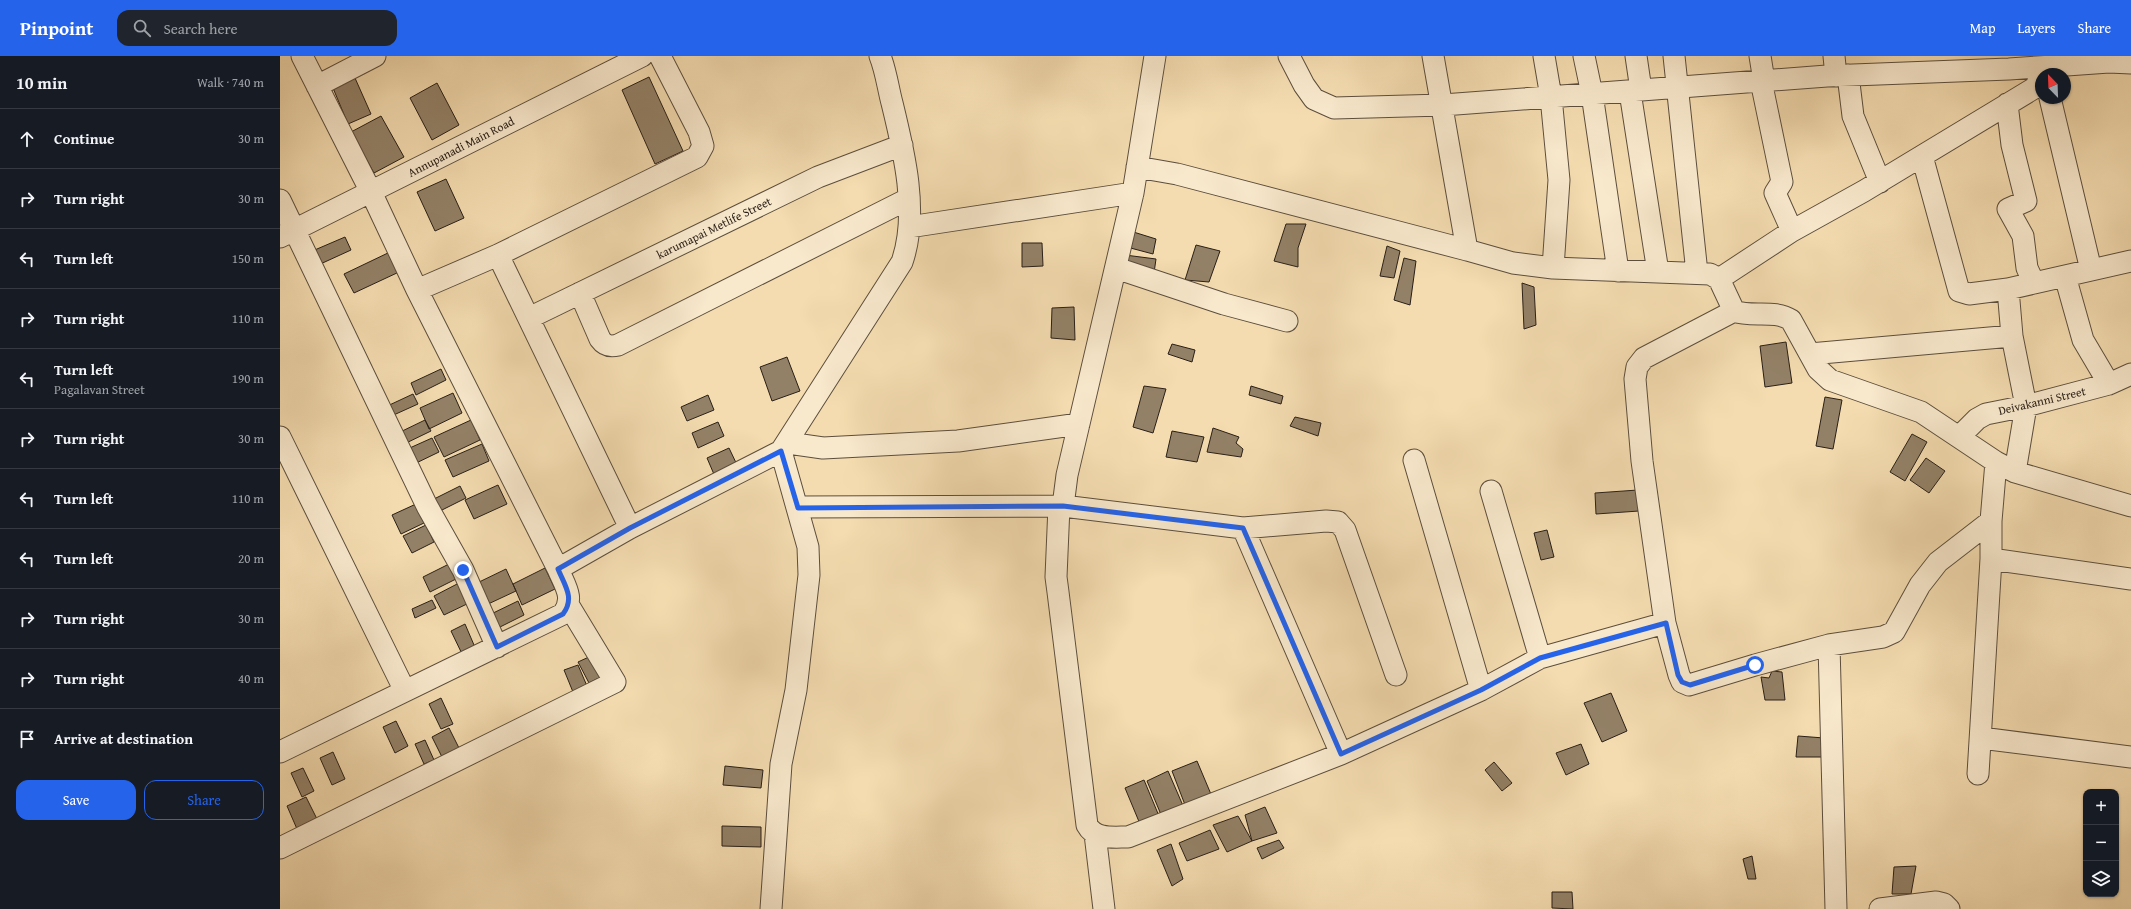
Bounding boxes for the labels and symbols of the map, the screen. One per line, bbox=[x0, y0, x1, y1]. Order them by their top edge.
north arrow bbox=[2035, 68, 2071, 104]
street label: Annupanadi Main Road bbox=[405, 112, 518, 181]
street label: karumapai Metlife Street bbox=[654, 192, 775, 263]
street label: Deivakanni Street bbox=[1996, 382, 2088, 419]
route end bbox=[454, 561, 472, 579]
route start bbox=[1746, 656, 1764, 674]

